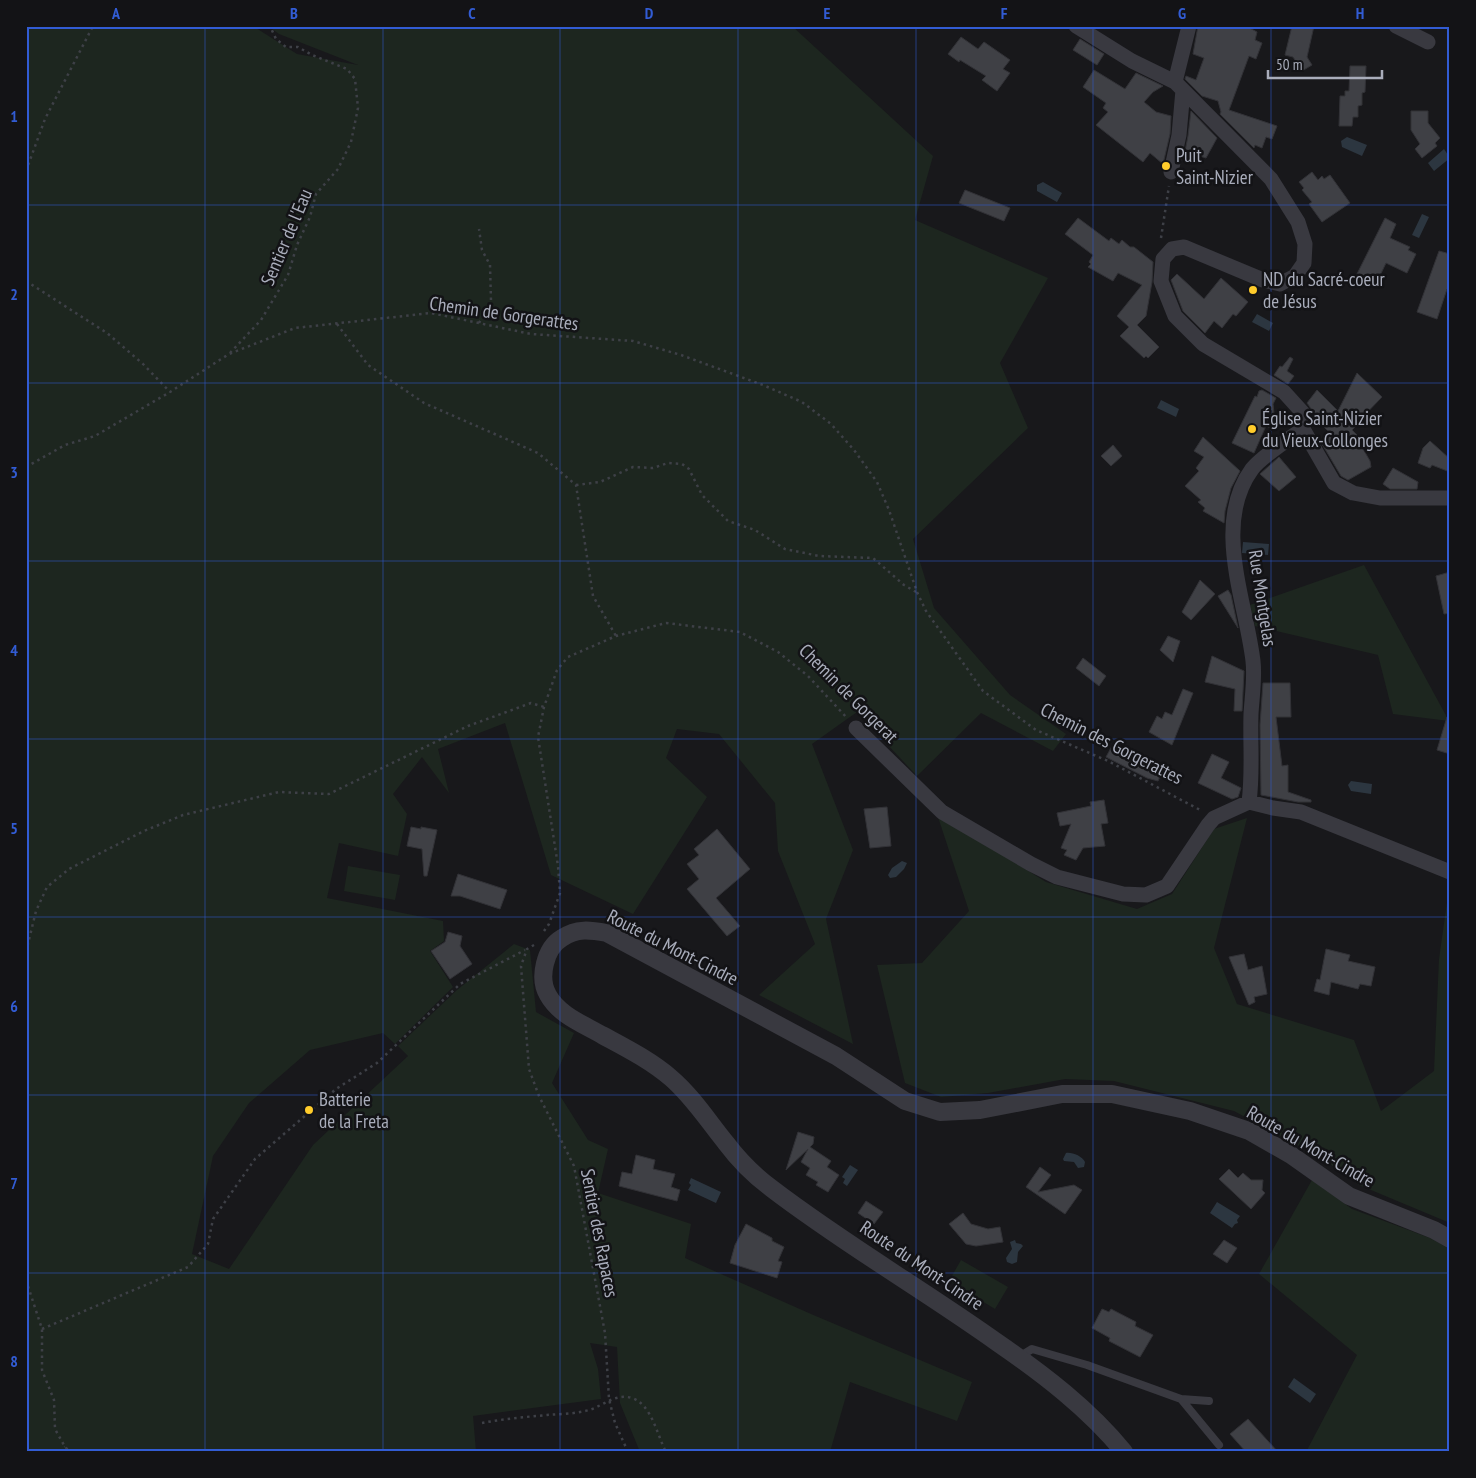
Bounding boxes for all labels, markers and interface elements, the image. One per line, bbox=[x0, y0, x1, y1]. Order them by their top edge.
text: A bbox=[111, 3, 121, 23]
text: B bbox=[290, 3, 298, 23]
text: C bbox=[468, 3, 476, 23]
text: D bbox=[645, 3, 654, 23]
text: E bbox=[824, 3, 831, 23]
text: F bbox=[1001, 3, 1008, 23]
text: G bbox=[1178, 3, 1186, 23]
text: H bbox=[1356, 3, 1364, 23]
scale bar bbox=[1268, 48, 1382, 80]
text: 50 m bbox=[1276, 55, 1302, 74]
text: 1 bbox=[10, 106, 18, 126]
place label: Puit Saint-Nizier bbox=[1176, 143, 1254, 189]
marker: Puit Saint-Nizier bbox=[1160, 160, 1172, 172]
street label: Sentier de l'Eau bbox=[255, 185, 317, 289]
place label: ND du Sacré-coeur de Jésus bbox=[1263, 267, 1386, 313]
text: 2 bbox=[10, 284, 18, 304]
marker: ND du Sacré-coeur de Jésus bbox=[1247, 284, 1259, 296]
street label: Chemin de Gorgerattes bbox=[428, 291, 580, 335]
place label: Église Saint-Nizier du Vieux-Collonges bbox=[1262, 406, 1388, 452]
marker: Église Saint-Nizier du Vieux-Collonges bbox=[1246, 423, 1258, 435]
text: 3 bbox=[10, 462, 18, 482]
street label: Rue Montgelas bbox=[1244, 548, 1282, 648]
street label: Chemin de Gorgerat bbox=[794, 638, 904, 748]
text: 4 bbox=[10, 640, 18, 660]
street label: Chemin des Gorgerattes bbox=[1037, 697, 1187, 789]
text: 5 bbox=[10, 818, 18, 838]
street label: Route du Mont-Cindre bbox=[604, 904, 743, 990]
text: 6 bbox=[10, 996, 18, 1016]
place label: Batterie de la Freta bbox=[319, 1087, 389, 1133]
street label: Route du Mont-Cindre bbox=[1243, 1100, 1379, 1192]
marker: Batterie de la Freta bbox=[303, 1104, 315, 1116]
street label: Sentier des Rapaces bbox=[576, 1167, 624, 1299]
text: 7 bbox=[10, 1173, 18, 1193]
street label: Route du Mont-Cindre bbox=[856, 1215, 988, 1315]
text: 8 bbox=[10, 1351, 18, 1371]

